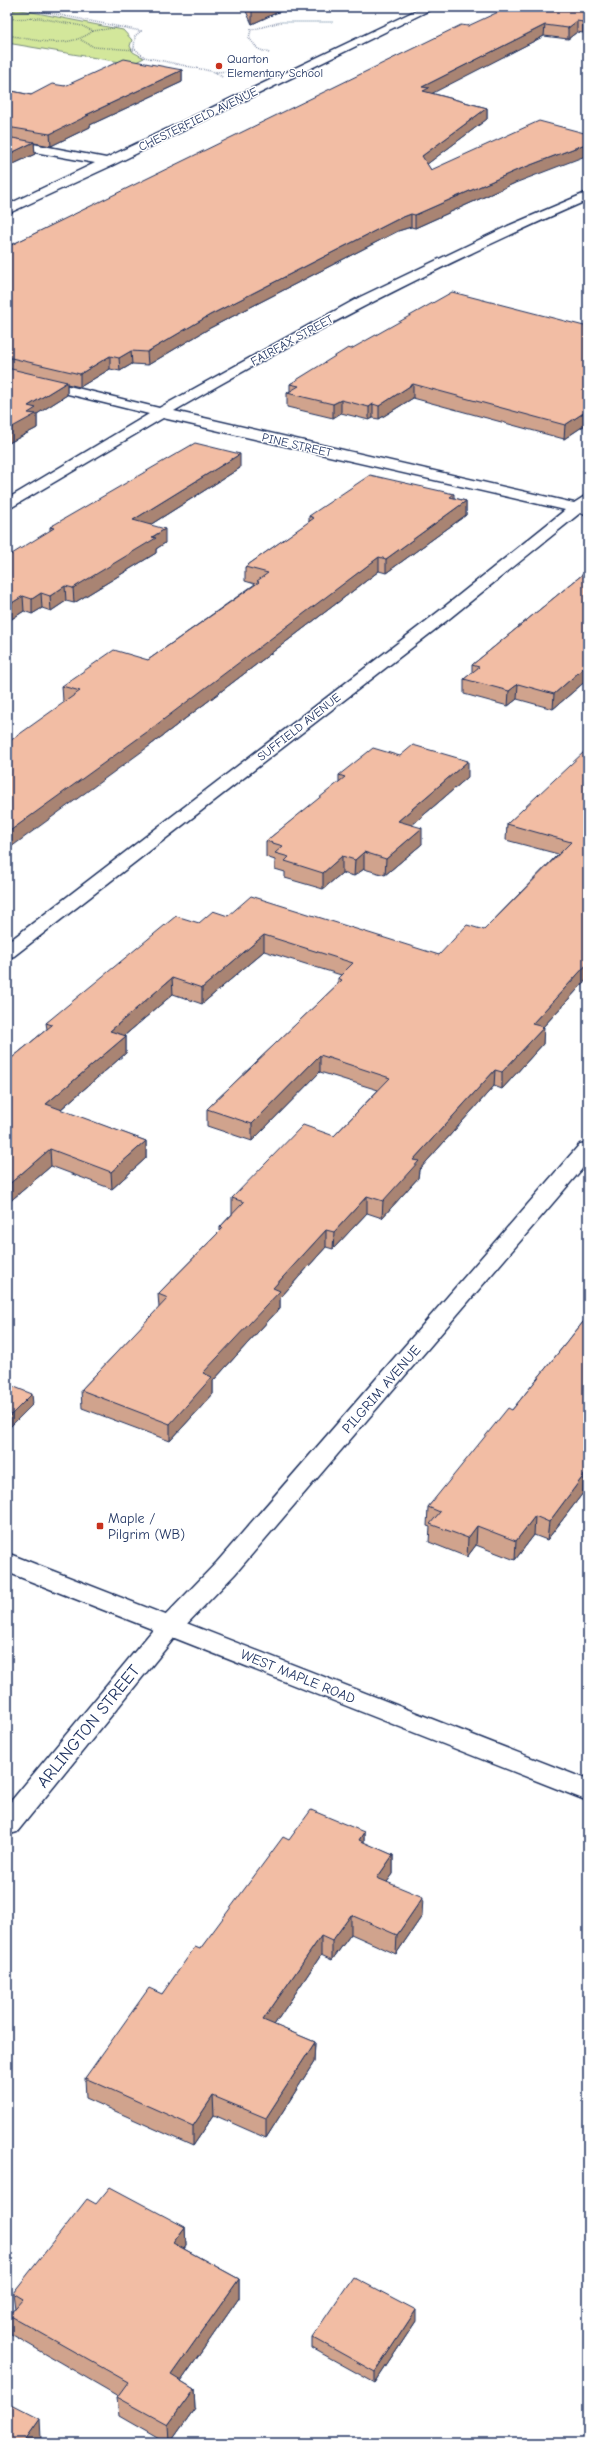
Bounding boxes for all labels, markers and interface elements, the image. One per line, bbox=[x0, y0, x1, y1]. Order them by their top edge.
place label: Quarton Elementary School bbox=[227, 52, 323, 80]
marker: Quarton Elementary School bbox=[214, 61, 224, 71]
street label: CHESTERFIELD AVENUE bbox=[136, 84, 260, 154]
street label: FAIRFAX STREET bbox=[248, 311, 336, 369]
street label: PINE STREET bbox=[261, 430, 334, 460]
street label: SUFFIELD AVENUE bbox=[255, 690, 343, 764]
street label: PILGRIM AVENUE bbox=[339, 1342, 424, 1437]
place label: Maple / Pilgrim (WB) bbox=[108, 1510, 185, 1543]
marker: Maple / Pilgrim (WB) bbox=[95, 1521, 105, 1531]
street label: WEST MAPLE ROAD bbox=[238, 1646, 358, 1707]
street label: ARLINGTON STREET bbox=[33, 1661, 144, 1791]

